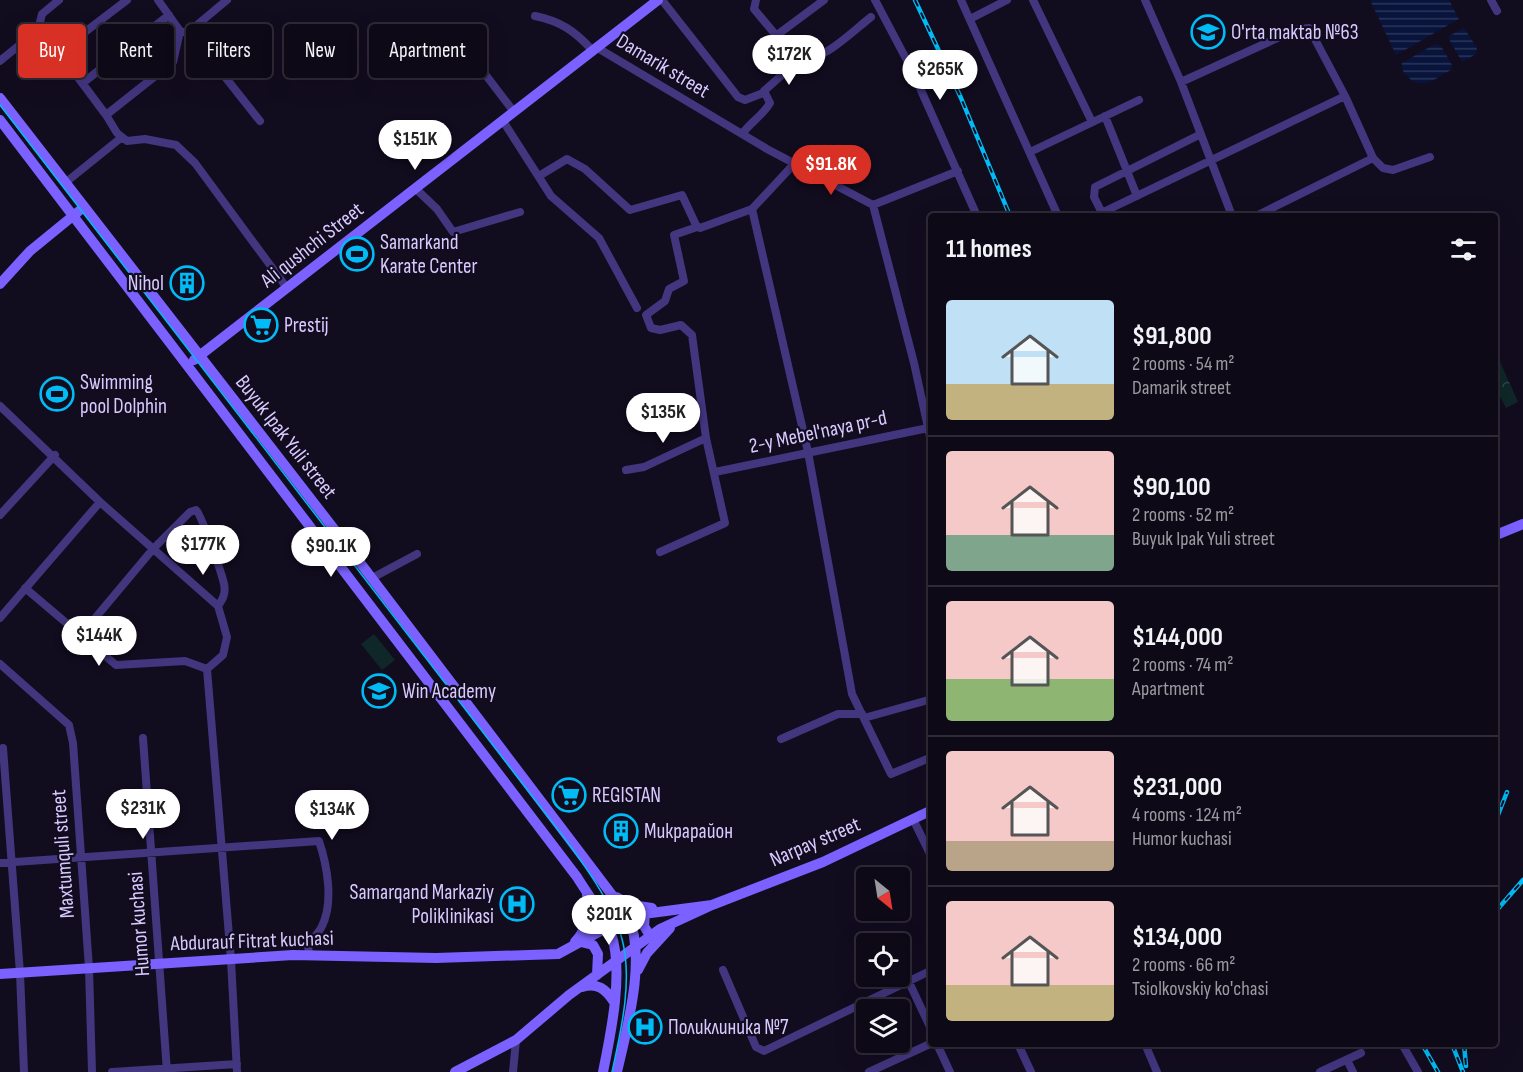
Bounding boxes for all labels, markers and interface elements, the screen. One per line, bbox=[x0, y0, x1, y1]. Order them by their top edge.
school or university icon: O'rta maktab №63 bbox=[1190, 14, 1226, 50]
place label: O'rta maktab №63 bbox=[1231, 20, 1358, 45]
chip: Buy bbox=[18, 24, 86, 78]
chip: Rent bbox=[98, 24, 174, 78]
chip: Filters bbox=[186, 24, 272, 78]
chip: New bbox=[284, 24, 357, 78]
chip: Apartment bbox=[369, 24, 487, 78]
street label: Damarik street bbox=[612, 29, 714, 103]
pin: $172K bbox=[747, 35, 831, 86]
text: $172K bbox=[766, 42, 812, 66]
pin: $265K bbox=[898, 50, 982, 101]
text: $265K bbox=[916, 57, 964, 81]
pin: $151K bbox=[373, 120, 457, 171]
text: $151K bbox=[393, 127, 437, 151]
pin: $91.8K bbox=[782, 145, 880, 196]
text: $91.8K bbox=[805, 152, 857, 176]
street label: Ali qushchi Street bbox=[255, 197, 368, 294]
place label: Samarkand Karate Center bbox=[380, 230, 478, 279]
icon: filters bbox=[1447, 233, 1480, 266]
text: 11 homes bbox=[946, 234, 1032, 265]
sports icon: Samarkand Karate Center bbox=[339, 236, 375, 272]
building icon: Nihol bbox=[169, 265, 205, 301]
place label: Nihol bbox=[128, 271, 164, 296]
supermarket icon: Prestij bbox=[243, 307, 279, 343]
place label: Prestij bbox=[284, 313, 329, 338]
text: $91,800 bbox=[1132, 321, 1212, 352]
icon: home bbox=[994, 324, 1066, 396]
text: 2 rooms · 54 m² bbox=[1132, 352, 1234, 376]
place label: Swimming pool Dolphin bbox=[80, 370, 167, 419]
street label: Buyuk Ipak Yuli street bbox=[230, 370, 342, 504]
sports icon: Swimming pool Dolphin bbox=[39, 376, 75, 412]
text: Damarik street bbox=[1132, 376, 1231, 400]
pin: $135K bbox=[621, 393, 705, 444]
text: $135K bbox=[640, 400, 686, 424]
street label: 2-y Mebel'naya pr-d bbox=[747, 405, 889, 459]
text: $90,100 bbox=[1132, 472, 1211, 503]
icon: home bbox=[994, 475, 1066, 547]
text: 2 rooms · 52 m² bbox=[1132, 503, 1234, 527]
pin: $177K bbox=[161, 525, 245, 576]
pin: $90.1K bbox=[282, 527, 380, 578]
text: Buyuk Ipak Yuli street bbox=[1132, 527, 1275, 551]
text: $177K bbox=[180, 532, 226, 556]
text: $90.1K bbox=[305, 534, 357, 558]
pin: $144K bbox=[57, 616, 141, 667]
text: $144,000 bbox=[1132, 622, 1223, 653]
text: $144K bbox=[76, 623, 122, 647]
icon: home bbox=[994, 625, 1066, 697]
text: 2 rooms · 74 m² bbox=[1132, 653, 1233, 677]
school or university icon: Win Academy bbox=[361, 673, 397, 709]
text: Apartment bbox=[1132, 677, 1205, 701]
place label: Win Academy bbox=[402, 679, 496, 704]
text: $231,000 bbox=[1132, 772, 1222, 803]
icon: home bbox=[994, 775, 1066, 847]
supermarket icon: REGISTAN bbox=[551, 777, 587, 813]
place label: REGISTAN bbox=[592, 783, 661, 808]
street label: Maxtumquli street bbox=[46, 789, 80, 919]
pin: $231K bbox=[101, 789, 185, 840]
pin: $134K bbox=[290, 790, 374, 841]
text: $231K bbox=[120, 796, 166, 820]
text: $134K bbox=[309, 797, 355, 821]
text: 4 rooms · 124 m² bbox=[1132, 803, 1242, 827]
street label: Narpay street bbox=[766, 812, 864, 872]
building icon: Микрарайон bbox=[603, 813, 639, 849]
place label: Микрарайон bbox=[644, 819, 733, 844]
text: Humor kuchasi bbox=[1132, 827, 1232, 851]
north arrow bbox=[856, 867, 910, 921]
map controls bbox=[856, 867, 910, 1053]
street label: Humor kuchasi bbox=[123, 871, 155, 977]
place label: Samarqand Markaziy Poliklinikasi bbox=[350, 880, 494, 929]
hospital icon: Samarqand Markaziy Poliklinikasi bbox=[499, 886, 535, 922]
pin: $201K bbox=[567, 895, 651, 946]
text: $201K bbox=[586, 902, 632, 926]
text: $134,000 bbox=[1132, 922, 1222, 953]
icon: home bbox=[994, 925, 1066, 997]
street label: Abdurauf Fitrat kuchasi bbox=[169, 926, 334, 956]
button: locate bbox=[856, 933, 910, 987]
text: 2 rooms · 66 m² bbox=[1132, 953, 1236, 977]
text: Tsiolkovskiy ko'chasi bbox=[1132, 977, 1268, 1001]
button: layers bbox=[856, 999, 910, 1053]
hospital icon: Поликлиника №7 bbox=[627, 1009, 663, 1045]
place label: Поликлиника №7 bbox=[668, 1015, 789, 1040]

